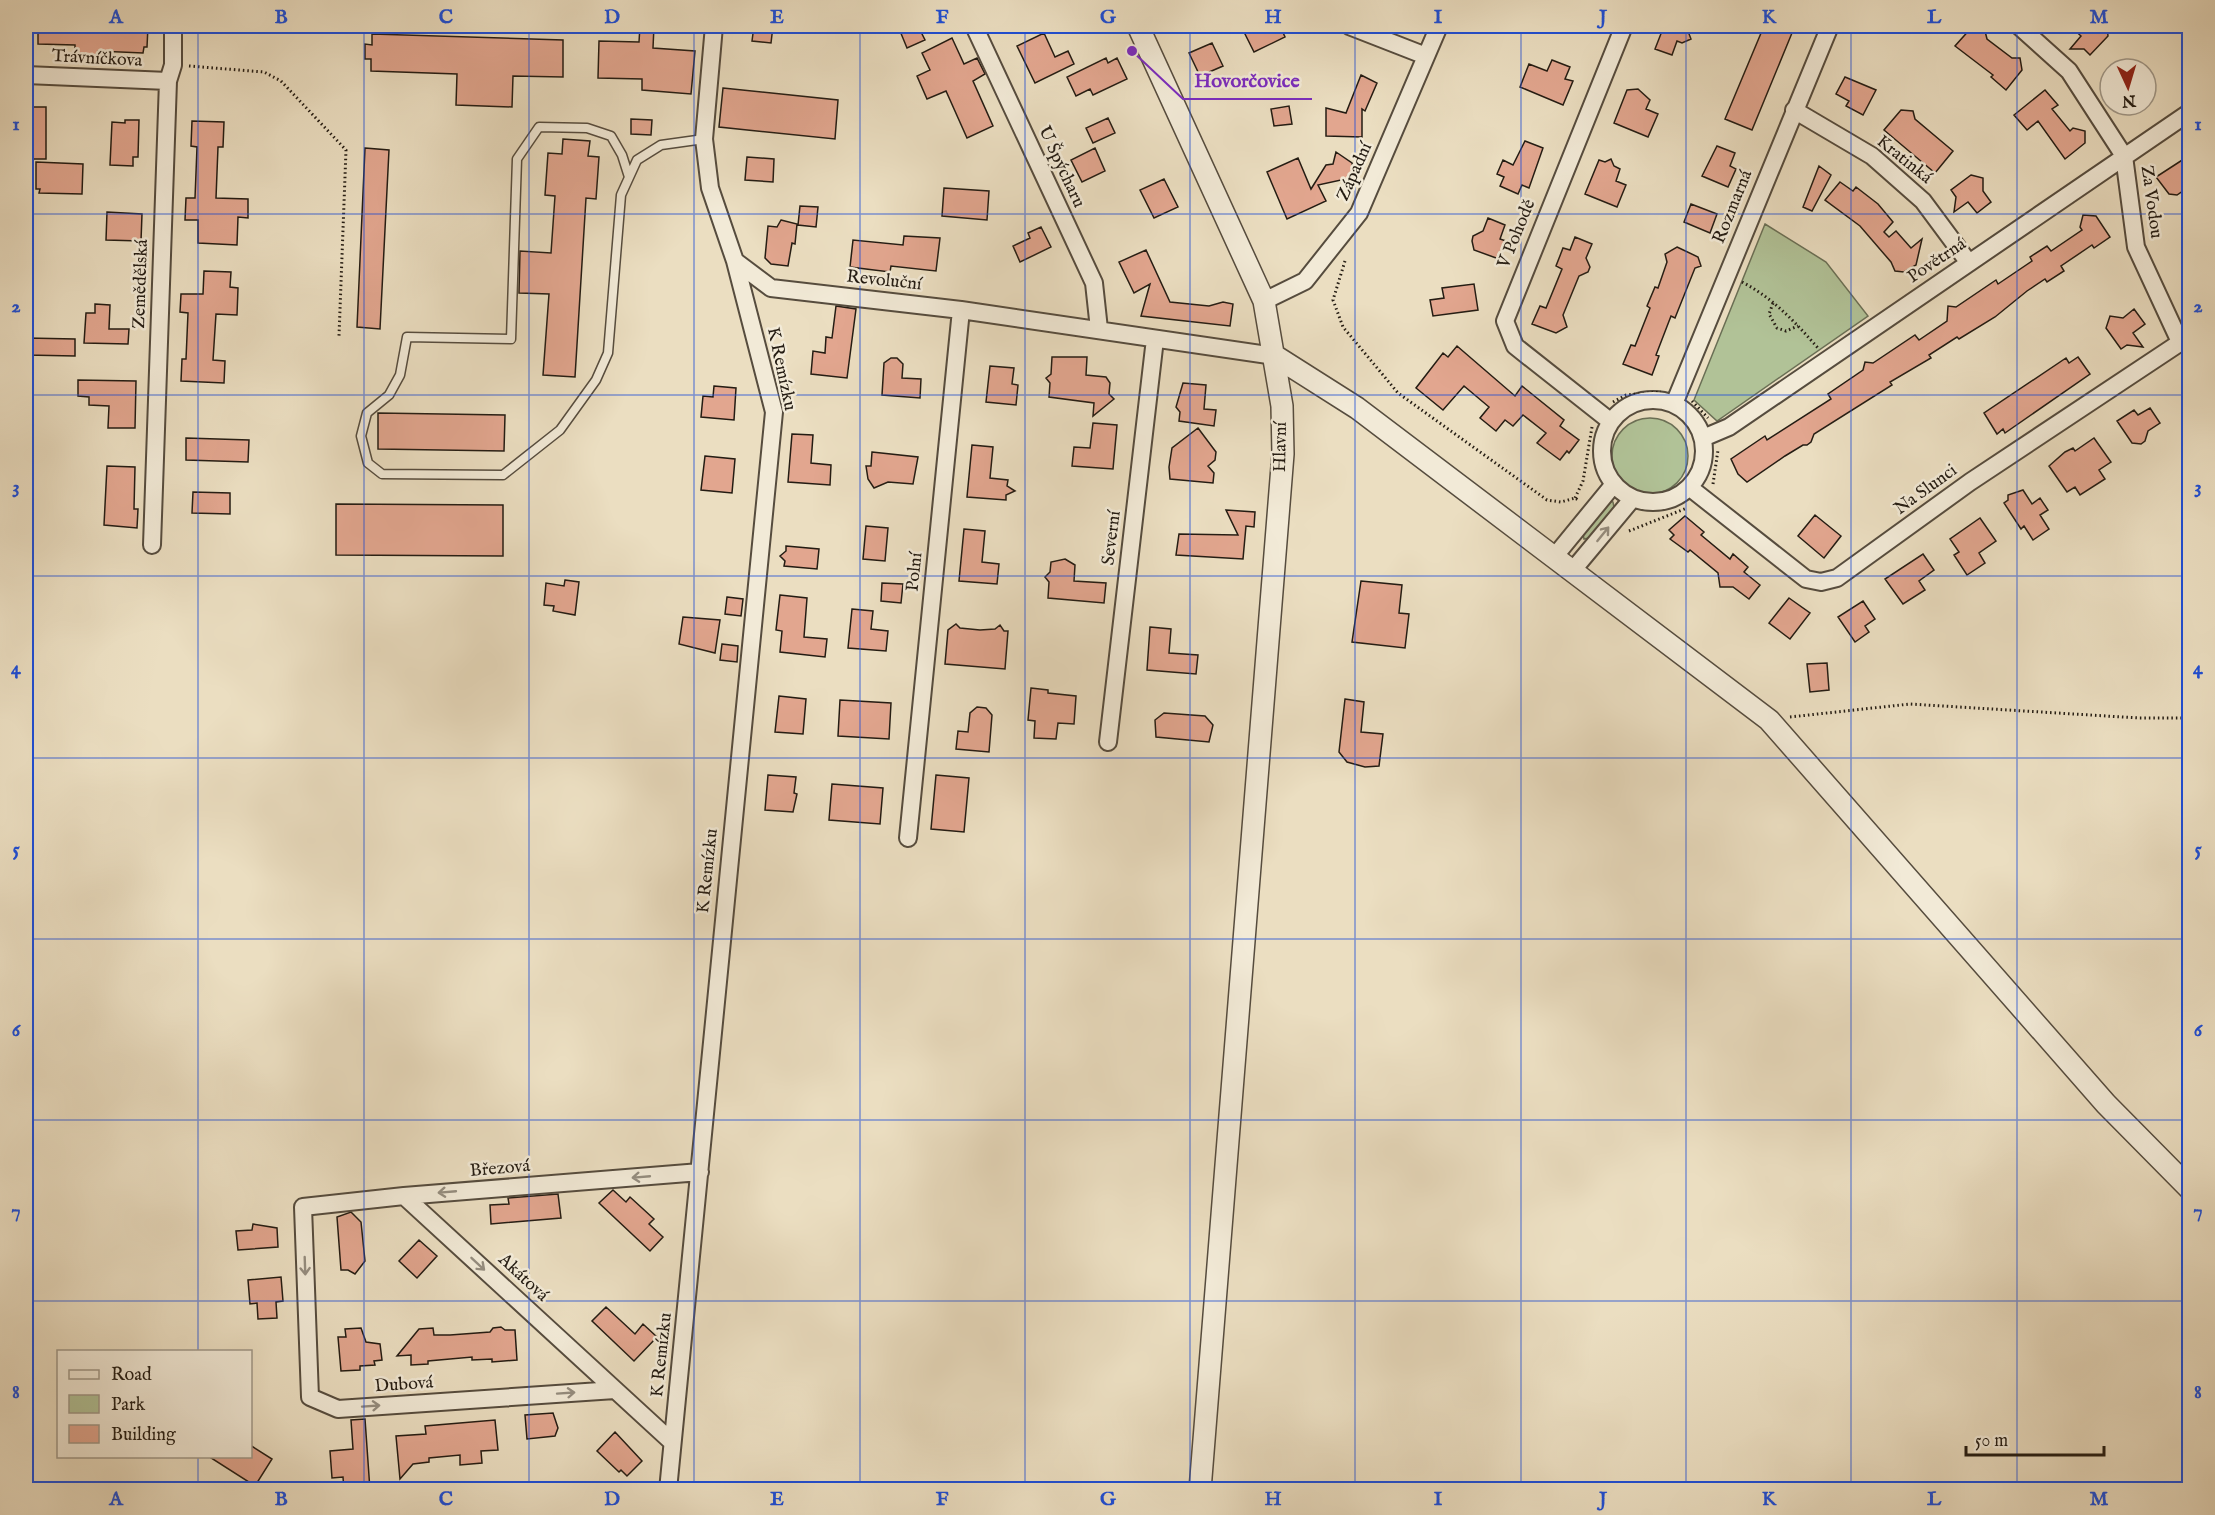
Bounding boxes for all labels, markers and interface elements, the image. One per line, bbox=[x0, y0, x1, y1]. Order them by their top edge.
text: A bbox=[108, 5, 124, 30]
text: B bbox=[274, 5, 288, 30]
text: C bbox=[439, 5, 453, 30]
text: D bbox=[604, 5, 620, 30]
text: E bbox=[770, 5, 784, 30]
text: F bbox=[936, 5, 949, 30]
text: G bbox=[1100, 5, 1117, 30]
text: H bbox=[1264, 5, 1282, 30]
text: I bbox=[1434, 5, 1443, 30]
text: J bbox=[1596, 5, 1608, 30]
text: K bbox=[1762, 5, 1778, 30]
text: L bbox=[1927, 5, 1942, 30]
text: M bbox=[2090, 5, 2109, 30]
street label: Trávníčkova bbox=[51, 45, 143, 73]
north arrow bbox=[2098, 57, 2158, 117]
callout: Hovorčovice bbox=[1183, 61, 1312, 99]
text: Hovorčovice bbox=[1194, 69, 1300, 94]
text: N bbox=[2121, 89, 2138, 110]
text: 1 bbox=[12, 112, 20, 137]
text: 1 bbox=[2194, 112, 2202, 137]
street label: U Špýcharu bbox=[1032, 122, 1092, 212]
street label: Kratinká bbox=[1871, 130, 1937, 190]
street label: Západní bbox=[1332, 138, 1379, 205]
street label: Za Vodou bbox=[2135, 164, 2167, 240]
street label: Rozmarná bbox=[1708, 167, 1758, 247]
street label: V Pohodě bbox=[1492, 196, 1541, 273]
street label: Povětrná bbox=[1903, 233, 1971, 289]
street label: Zemědělská bbox=[128, 239, 154, 329]
street label: Revoluční bbox=[845, 266, 924, 297]
text: 2 bbox=[11, 294, 21, 319]
text: 2 bbox=[2193, 294, 2203, 319]
street label: K Remízku bbox=[761, 325, 801, 413]
street label: Hlavní bbox=[1269, 420, 1293, 472]
street label: Na Slunci bbox=[1890, 459, 1962, 521]
text: 3 bbox=[12, 475, 20, 500]
text: 3 bbox=[2194, 475, 2202, 500]
street label: Severní bbox=[1097, 508, 1127, 567]
one-way arrow bbox=[1596, 527, 1610, 542]
street label: Polní bbox=[902, 550, 929, 593]
text: 4 bbox=[11, 656, 22, 681]
text: 4 bbox=[2193, 656, 2204, 681]
street label: K Remízku bbox=[692, 828, 724, 914]
text: 5 bbox=[12, 837, 20, 862]
text: 5 bbox=[2194, 837, 2202, 862]
text: 6 bbox=[12, 1018, 22, 1043]
text: 6 bbox=[2194, 1018, 2204, 1043]
street label: Březová bbox=[469, 1155, 531, 1183]
one-way arrow bbox=[632, 1172, 652, 1183]
one-way arrow bbox=[438, 1187, 457, 1198]
text: 7 bbox=[11, 1199, 21, 1224]
text: 7 bbox=[2193, 1199, 2203, 1224]
street label: Akátová bbox=[492, 1248, 553, 1307]
one-way arrow bbox=[300, 1255, 311, 1275]
one-way arrow bbox=[470, 1257, 485, 1271]
street label: K Remízku bbox=[646, 1312, 678, 1398]
legend bbox=[57, 1350, 252, 1458]
text: Road bbox=[111, 1364, 152, 1387]
street label: Dubová bbox=[374, 1371, 434, 1399]
text: 8 bbox=[12, 1380, 20, 1405]
text: 8 bbox=[2194, 1380, 2202, 1405]
one-way arrow bbox=[555, 1387, 575, 1398]
text: Park bbox=[111, 1394, 146, 1417]
one-way arrow bbox=[361, 1401, 381, 1412]
scale bar bbox=[1966, 1419, 2104, 1457]
text: Building bbox=[111, 1424, 176, 1447]
text: 50 m bbox=[1975, 1430, 2008, 1453]
text: A bbox=[108, 1487, 124, 1512]
text: B bbox=[274, 1487, 288, 1512]
text: C bbox=[439, 1487, 453, 1512]
text: D bbox=[604, 1487, 620, 1512]
text: E bbox=[770, 1487, 784, 1512]
text: F bbox=[936, 1487, 949, 1512]
text: G bbox=[1100, 1487, 1117, 1512]
text: H bbox=[1264, 1487, 1282, 1512]
text: I bbox=[1434, 1487, 1443, 1512]
text: J bbox=[1596, 1487, 1608, 1512]
text: K bbox=[1762, 1487, 1778, 1512]
text: L bbox=[1927, 1487, 1942, 1512]
text: M bbox=[2090, 1487, 2109, 1512]

